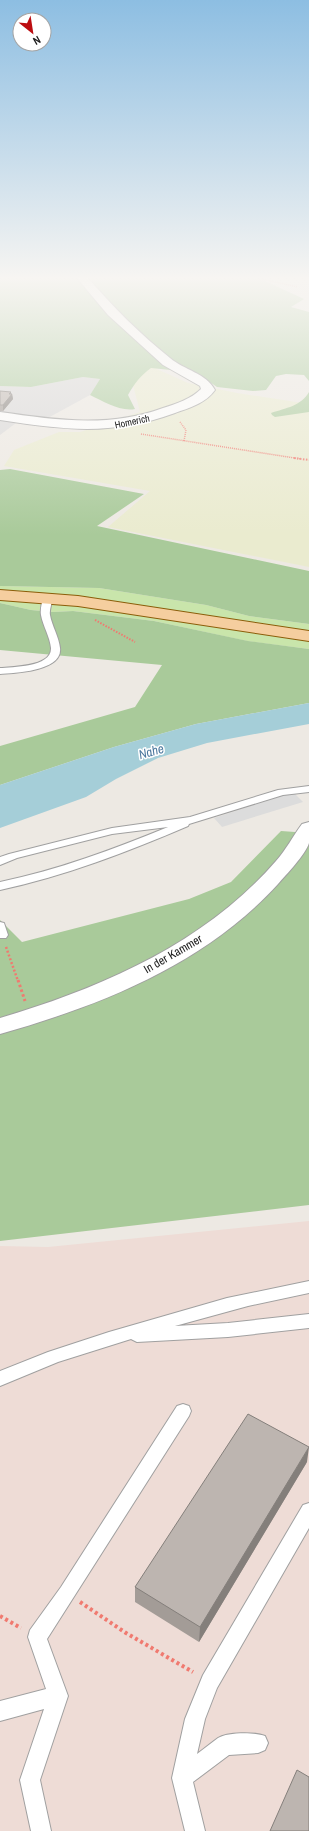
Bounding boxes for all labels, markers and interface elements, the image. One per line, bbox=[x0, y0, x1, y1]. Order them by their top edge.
north arrow bbox=[12, 12, 52, 52]
text: N bbox=[31, 33, 43, 48]
street label: Homerich bbox=[113, 411, 151, 432]
water label: Nahe bbox=[137, 740, 166, 763]
street label: In der Kammer bbox=[141, 930, 206, 977]

